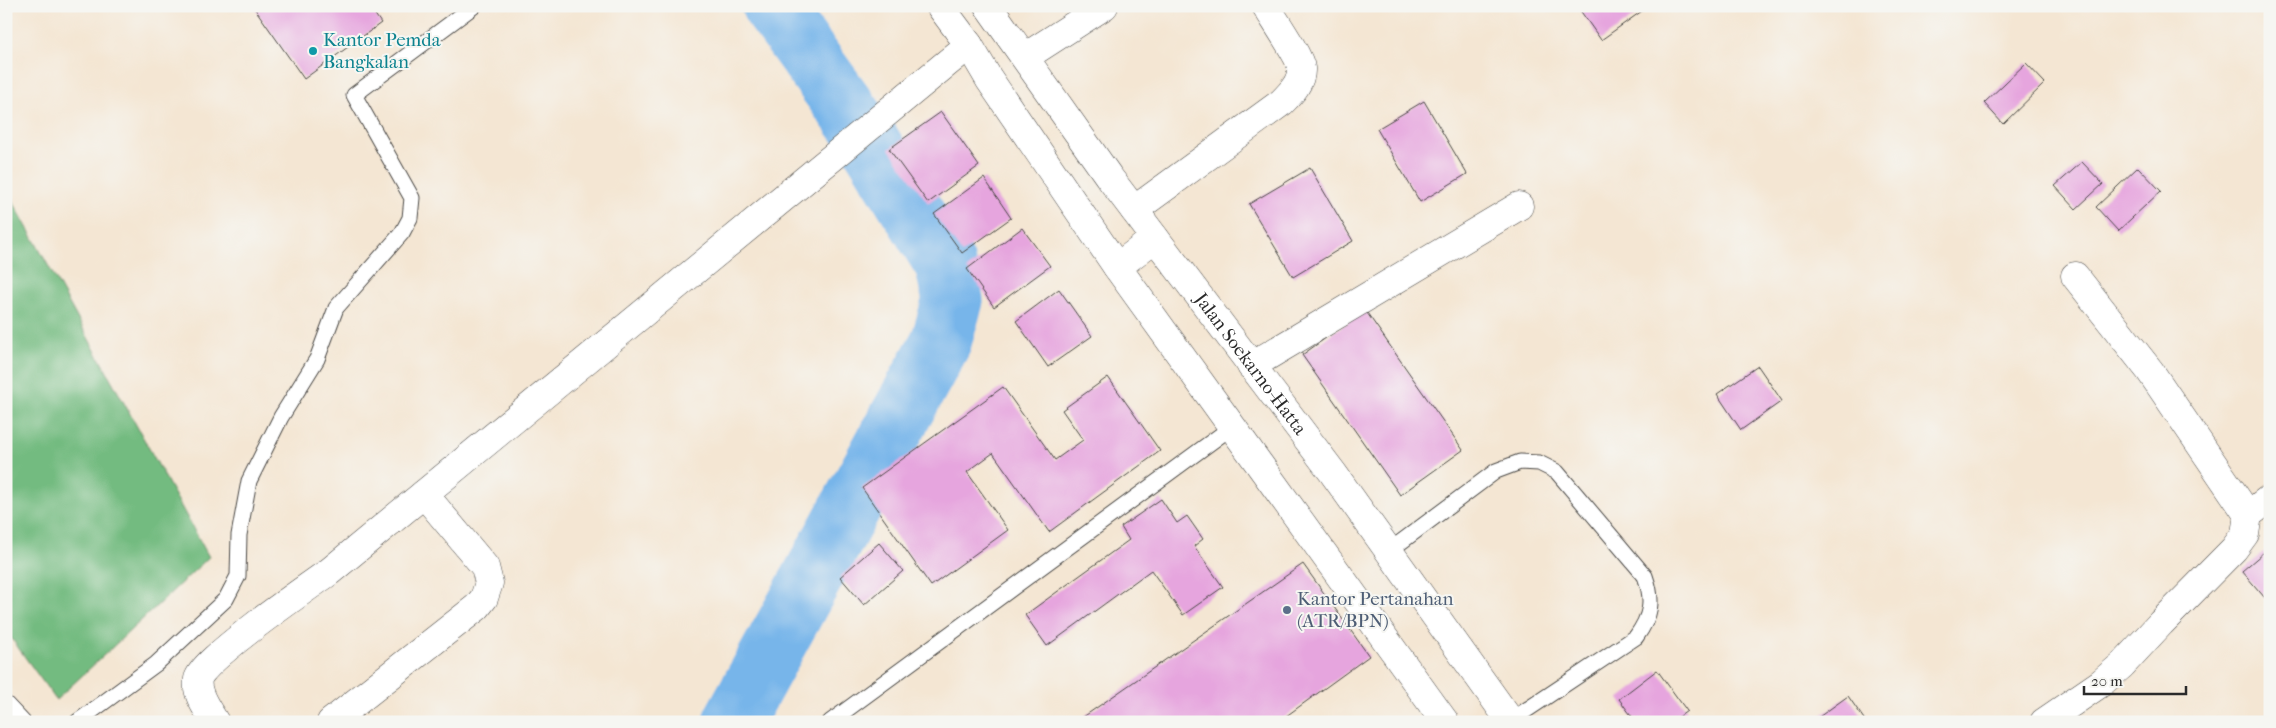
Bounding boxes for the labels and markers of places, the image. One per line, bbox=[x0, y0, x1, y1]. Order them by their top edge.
place label: Kantor Pemda Bangkalan bbox=[323, 29, 441, 73]
marker: Kantor Pemda Bangkalan bbox=[307, 45, 319, 57]
place label: Kantor Pertanahan (ATR/BPN) bbox=[1297, 588, 1454, 632]
marker: Kantor Pertanahan (ATR/BPN) bbox=[1281, 604, 1293, 616]

